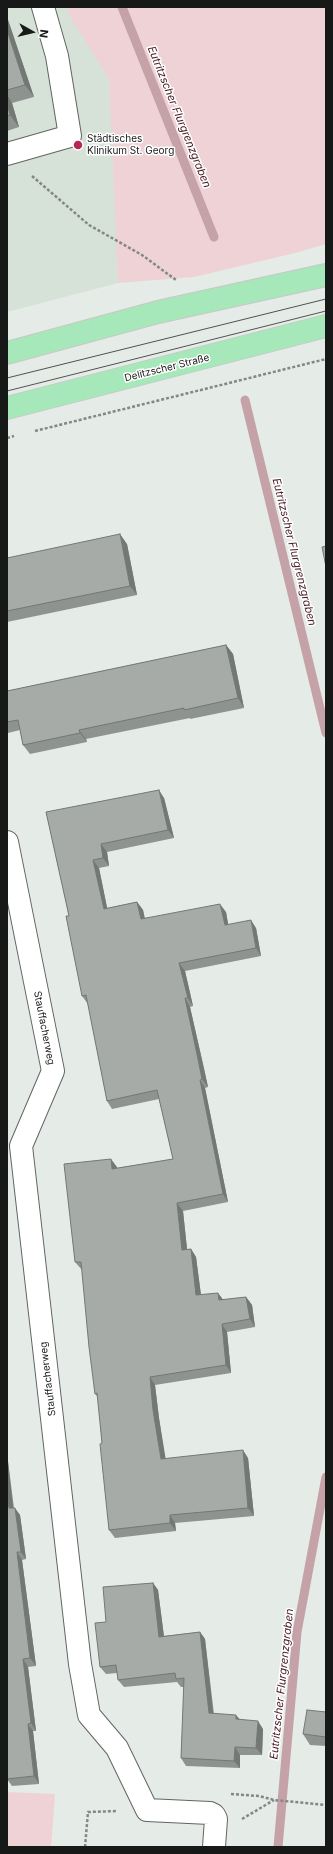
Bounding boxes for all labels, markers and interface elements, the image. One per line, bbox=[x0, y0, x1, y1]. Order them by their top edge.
north arrow bbox=[12, 12, 52, 52]
text: N bbox=[36, 29, 51, 39]
water label: Eutritzscher Flurgrenzgraben bbox=[144, 44, 214, 190]
place label: Städtisches Klinikum St. Georg bbox=[87, 133, 174, 156]
marker: Städtisches Klinikum St. Georg bbox=[72, 139, 84, 151]
street label: Delitzscher Straße bbox=[123, 352, 211, 384]
water label: Eutritzscher Flurgrenzgraben bbox=[269, 477, 319, 627]
street label: Stauffacherweg bbox=[31, 990, 57, 1066]
street label: Stauffacherweg bbox=[37, 1341, 59, 1417]
water label: Eutritzscher Flurgrenzgraben bbox=[268, 1608, 296, 1760]

